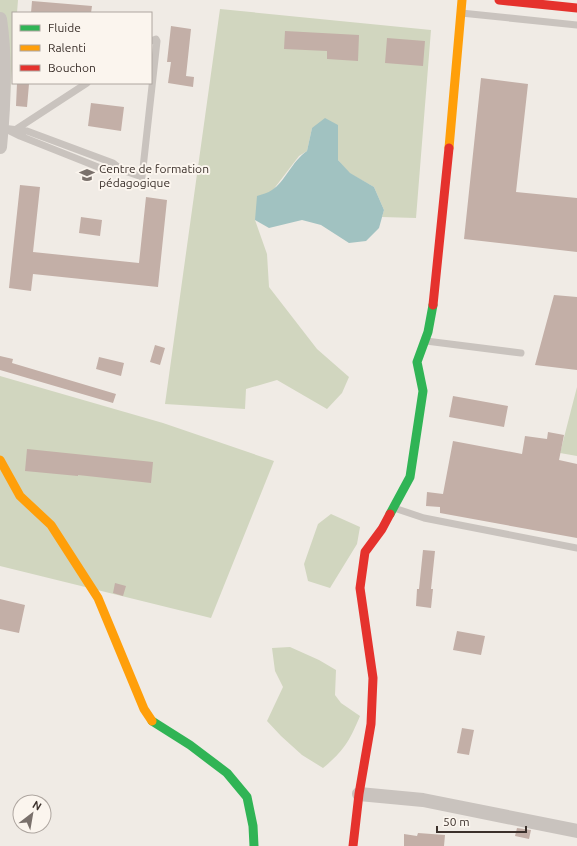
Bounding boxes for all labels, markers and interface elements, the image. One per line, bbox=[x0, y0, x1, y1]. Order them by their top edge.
legend bbox=[12, 12, 152, 84]
text: Fluide bbox=[48, 21, 81, 34]
text: Ralenti bbox=[48, 41, 86, 54]
text: Bouchon bbox=[48, 61, 96, 74]
place label: Centre de formation pédagogique bbox=[99, 162, 209, 189]
school or university icon: Centre de formation pédagogique bbox=[78, 166, 96, 184]
north arrow bbox=[12, 794, 52, 834]
text: N bbox=[31, 798, 44, 813]
scale bar bbox=[437, 808, 526, 834]
text: 50 m bbox=[443, 815, 470, 828]

